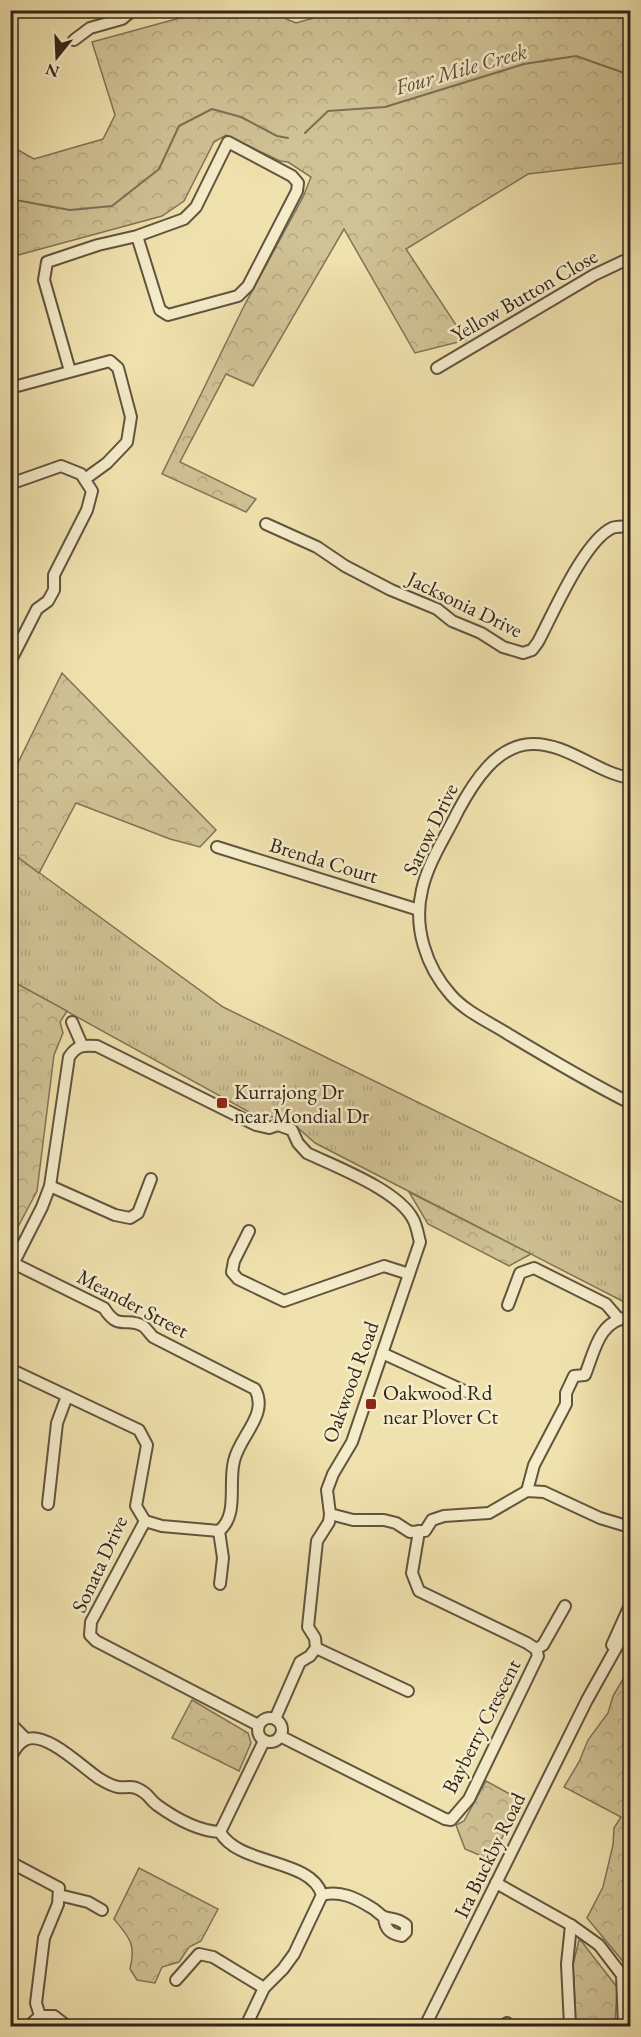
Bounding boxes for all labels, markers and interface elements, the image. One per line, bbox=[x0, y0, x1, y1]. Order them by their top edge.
north arrow bbox=[27, 27, 87, 87]
water label: Four Mile Creek bbox=[391, 36, 530, 102]
text: N bbox=[43, 59, 62, 83]
street label: Yellow Button Close bbox=[446, 242, 602, 348]
street label: Jacksonia Drive bbox=[401, 564, 527, 643]
street label: Sarow Drive bbox=[396, 779, 464, 879]
street label: Brenda Court bbox=[267, 831, 382, 889]
place label: Kurrajong Dr near Mondial Dr bbox=[234, 1078, 369, 1129]
marker: Kurrajong Dr near Mondial Dr bbox=[215, 1096, 229, 1110]
street label: Meander Street bbox=[73, 1262, 194, 1344]
street label: Oakwood Road bbox=[315, 1317, 385, 1447]
place label: Oakwood Rd near Plover Ct bbox=[383, 1379, 499, 1430]
marker: Oakwood Rd near Plover Ct bbox=[364, 1397, 378, 1411]
street label: Sonata Drive bbox=[65, 1511, 133, 1617]
street label: Bayberry Crescent bbox=[436, 1654, 527, 1798]
street label: Ira Buckby Road bbox=[447, 1788, 531, 1922]

